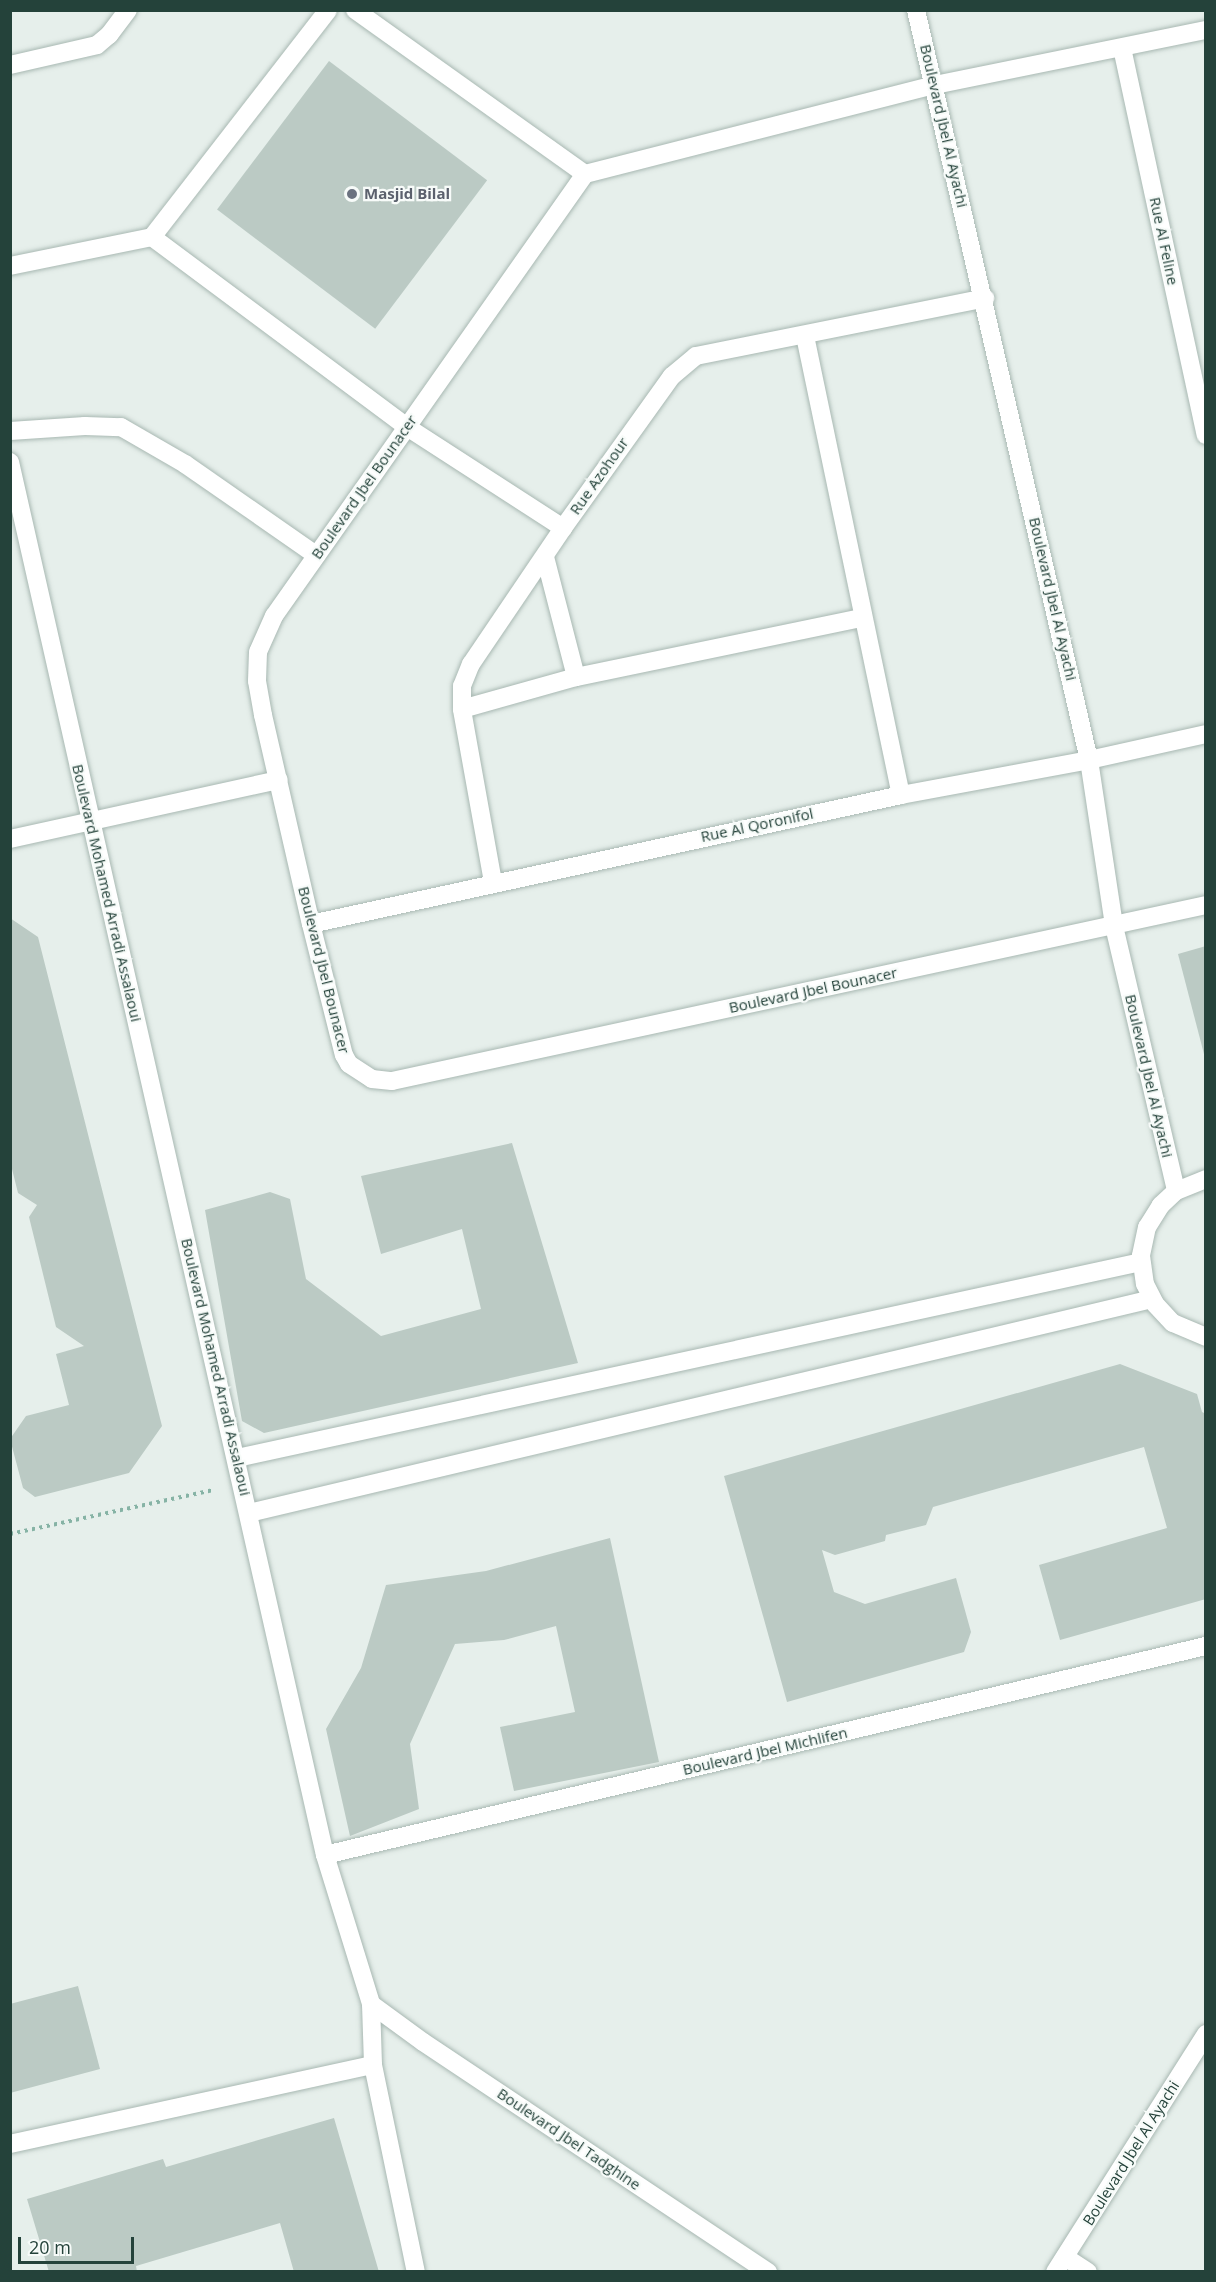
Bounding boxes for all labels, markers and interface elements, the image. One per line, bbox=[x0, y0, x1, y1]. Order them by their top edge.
street label: Boulevard Jbel Al Ayachi bbox=[916, 43, 972, 209]
place label: Masjid Bilal bbox=[364, 185, 450, 203]
marker: Masjid Bilal bbox=[345, 187, 359, 201]
street label: Rue Al Feline bbox=[1146, 195, 1182, 287]
street label: Boulevard Jbel Bounacer bbox=[307, 412, 421, 562]
street label: Rue Azohour bbox=[566, 434, 632, 518]
street label: Boulevard Jbel Al Ayachi bbox=[1025, 516, 1081, 682]
street label: Boulevard Mohamed Arradi Assalaoui bbox=[69, 762, 145, 1024]
street label: Rue Al Qoronifol bbox=[699, 804, 815, 846]
street label: Boulevard Jbel Bounacer bbox=[295, 885, 353, 1055]
street label: Boulevard Jbel Bounacer bbox=[727, 963, 899, 1017]
street label: Boulevard Jbel Al Ayachi bbox=[1121, 993, 1177, 1159]
street label: Boulevard Mohamed Arradi Assalaoui bbox=[178, 1236, 254, 1498]
street label: Boulevard Jbel Michlifen bbox=[681, 1723, 849, 1779]
street label: Boulevard Jbel Al Ayachi bbox=[1079, 2077, 1183, 2229]
street label: Boulevard Jbel Tadghine bbox=[494, 2084, 644, 2194]
scale bar bbox=[21, 2225, 136, 2263]
text: 20 m bbox=[29, 2235, 71, 2259]

